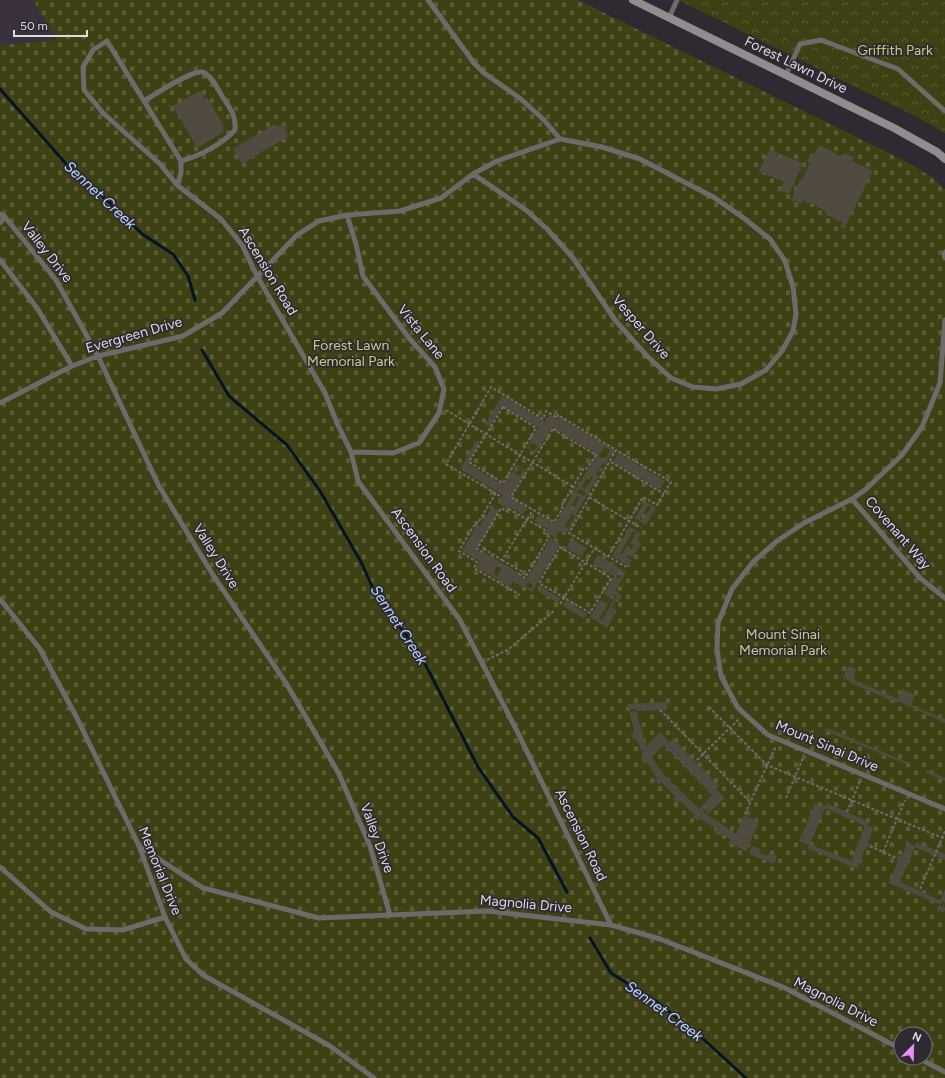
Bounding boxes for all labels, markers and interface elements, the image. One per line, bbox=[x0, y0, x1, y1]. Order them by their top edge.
scale bar bbox=[14, 12, 87, 38]
text: 50 m bbox=[20, 19, 48, 33]
street label: Forest Lawn Drive bbox=[742, 33, 850, 97]
park label: Griffith Park bbox=[857, 42, 933, 59]
water label: Sennet Creek bbox=[60, 157, 140, 233]
street label: Valley Drive bbox=[18, 218, 76, 286]
street label: Ascension Road bbox=[235, 224, 301, 318]
street label: Vesper Drive bbox=[608, 291, 674, 363]
street label: Vista Lane bbox=[394, 301, 448, 363]
street label: Evergreen Drive bbox=[84, 313, 185, 357]
park label: Forest Lawn Memorial Park bbox=[307, 337, 395, 370]
street label: Covenant Way bbox=[862, 493, 935, 574]
street label: Ascension Road bbox=[388, 504, 460, 596]
street label: Valley Drive bbox=[189, 521, 243, 592]
water label: Sennet Creek bbox=[367, 582, 432, 669]
park label: Mount Sinai Memorial Park bbox=[739, 626, 827, 659]
street label: Mount Sinai Drive bbox=[773, 717, 881, 775]
street label: Ascension Road bbox=[551, 786, 611, 884]
street label: Valley Drive bbox=[357, 801, 398, 876]
street label: Memorial Drive bbox=[135, 824, 186, 918]
street label: Magnolia Drive bbox=[479, 892, 573, 917]
street label: Magnolia Drive bbox=[791, 973, 881, 1031]
water label: Sennet Creek bbox=[622, 977, 707, 1046]
north arrow bbox=[893, 1026, 933, 1066]
text: N bbox=[910, 1030, 923, 1045]

